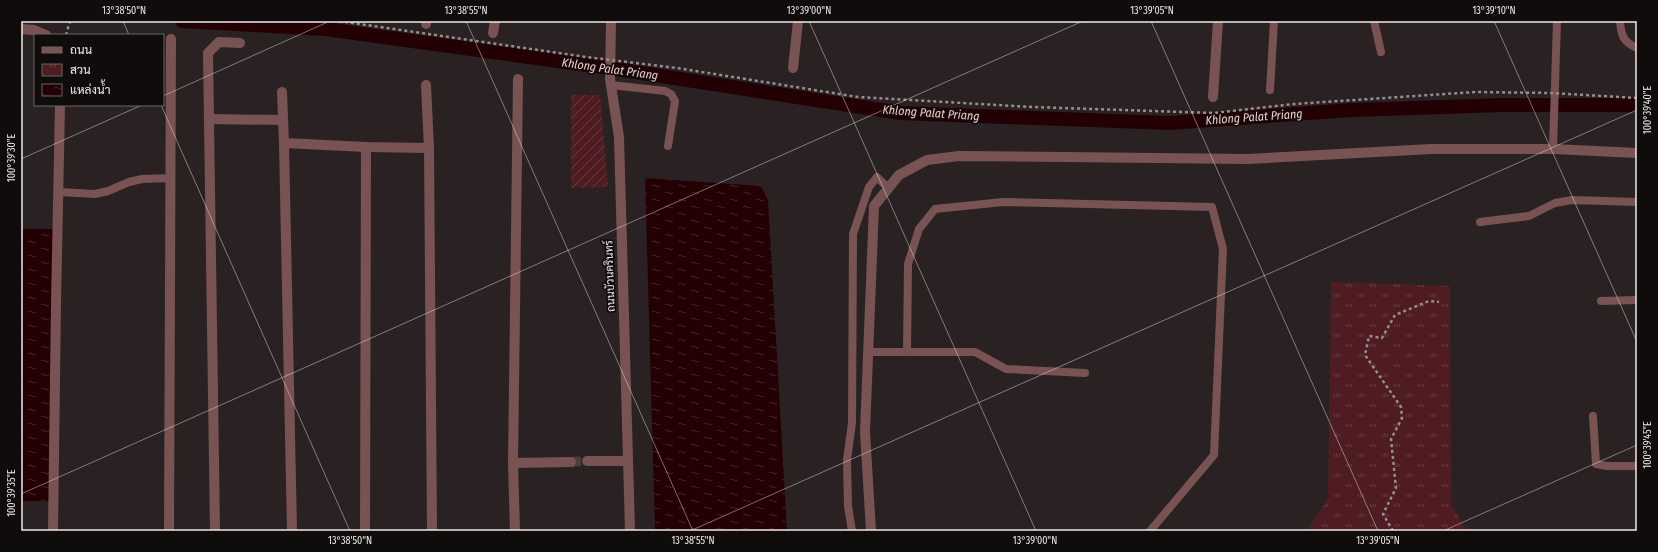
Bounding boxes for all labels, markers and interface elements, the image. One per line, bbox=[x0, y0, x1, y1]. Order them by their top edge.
text: 13°38'50"N bbox=[102, 5, 146, 17]
text: 13°38'55"N bbox=[444, 5, 488, 17]
text: 13°39'00"N bbox=[787, 5, 831, 17]
text: 13°39'05"N bbox=[1130, 5, 1174, 17]
text: 13°39'10"N bbox=[1472, 5, 1516, 17]
legend bbox=[34, 34, 164, 106]
text: ถนน bbox=[70, 43, 93, 57]
water label: Khlong Palat Priang bbox=[561, 55, 659, 83]
text: สวน bbox=[70, 63, 91, 77]
text: แหล่งน้ำ bbox=[70, 79, 110, 97]
text: 100°39'40"E bbox=[1642, 86, 1654, 134]
water label: Khlong Palat Priang bbox=[882, 103, 980, 123]
water label: Khlong Palat Priang bbox=[1205, 107, 1303, 127]
text: 100°39'30"E bbox=[6, 134, 18, 182]
street label: ถนนบัวนครินทร์ bbox=[600, 240, 618, 312]
text: 100°39'45"E bbox=[1642, 421, 1654, 469]
text: 100°39'35"E bbox=[6, 469, 18, 517]
text: 13°38'50"N bbox=[328, 535, 372, 547]
text: 13°38'55"N bbox=[671, 535, 715, 547]
text: 13°39'00"N bbox=[1013, 535, 1057, 547]
text: 13°39'05"N bbox=[1356, 535, 1400, 547]

